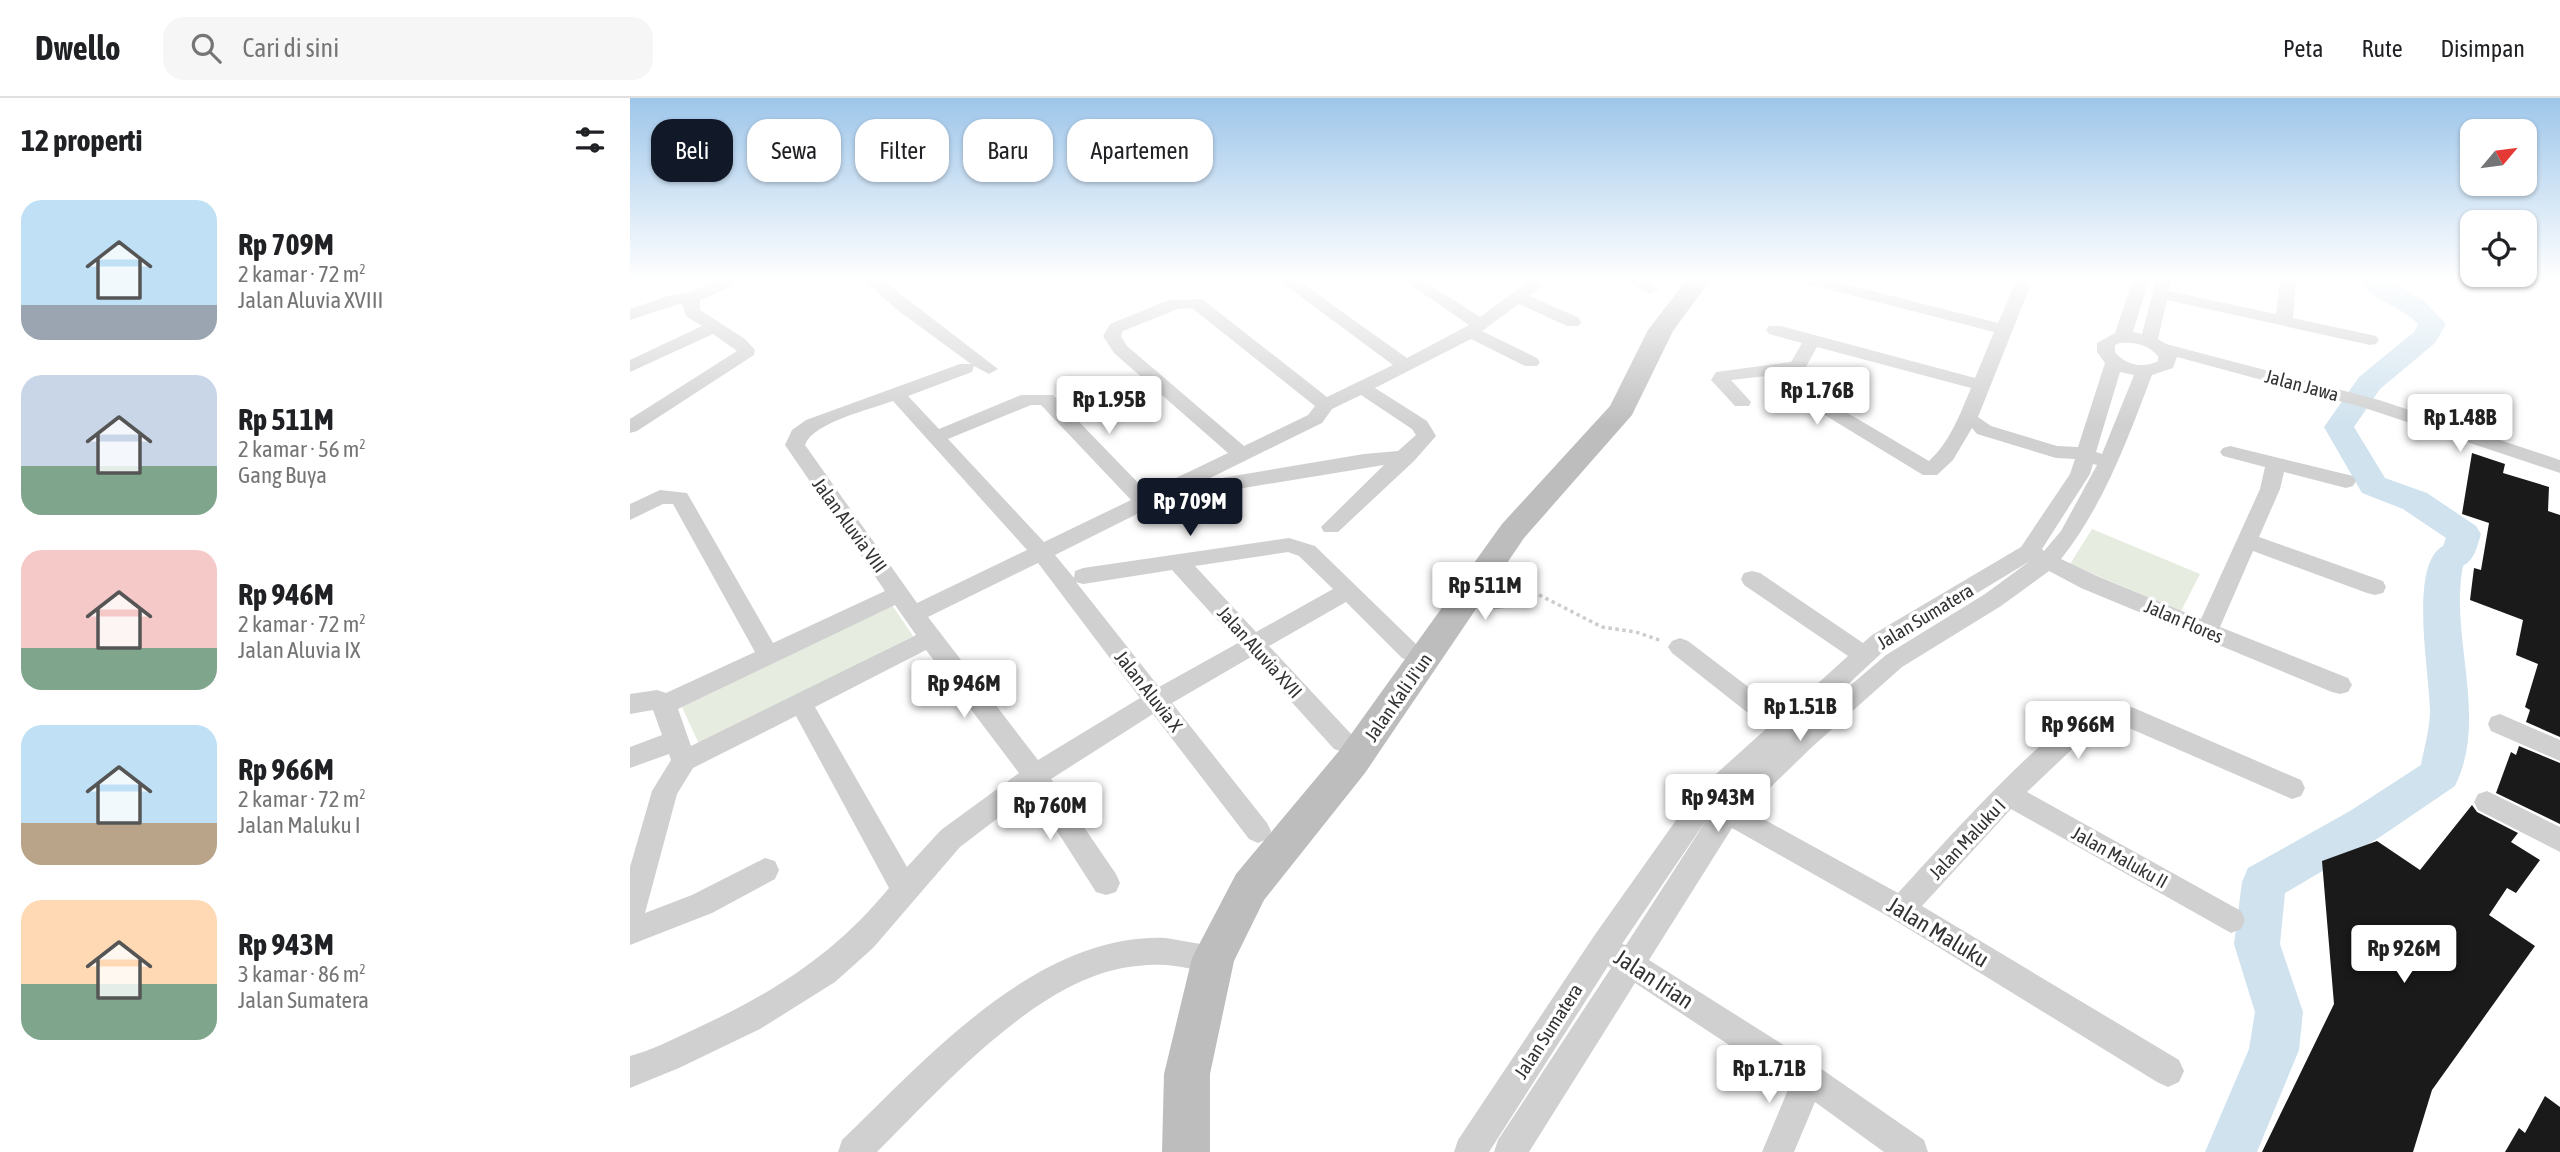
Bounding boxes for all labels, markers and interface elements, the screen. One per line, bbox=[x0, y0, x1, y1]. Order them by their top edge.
search box bbox=[163, 17, 653, 80]
text: Dwello bbox=[35, 29, 121, 67]
icon: search bbox=[187, 29, 225, 67]
text: Cari di sini bbox=[243, 33, 339, 63]
text: Peta bbox=[2283, 35, 2323, 62]
text: Rute bbox=[2361, 35, 2403, 62]
text: Disimpan bbox=[2441, 35, 2525, 62]
chip: Beli bbox=[651, 119, 733, 182]
chip: Sewa bbox=[747, 119, 841, 182]
chip: Filter bbox=[855, 119, 949, 182]
chip: Baru bbox=[963, 119, 1053, 182]
chip: Apartemen bbox=[1067, 119, 1213, 182]
north arrow bbox=[2460, 119, 2538, 196]
map controls bbox=[2460, 119, 2537, 287]
icon: filters bbox=[571, 121, 609, 159]
text: 12 properti bbox=[21, 123, 142, 157]
button: locate bbox=[2460, 210, 2537, 287]
text: Rp 709M bbox=[238, 227, 334, 261]
icon: home bbox=[77, 228, 161, 312]
text: 2 kamar · 72 m² bbox=[238, 261, 366, 287]
text: Jalan Aluvia XVIII bbox=[238, 287, 383, 313]
street label: Jalan Jawa bbox=[2263, 365, 2341, 405]
pin: Rp 1.76B bbox=[1745, 368, 1889, 427]
pin: Rp 1.95B bbox=[1037, 376, 1181, 436]
text: Rp 1.76B bbox=[1781, 377, 1853, 403]
text: Rp 1.95B bbox=[1073, 386, 1145, 412]
pin: Rp 1.48B bbox=[2388, 394, 2532, 454]
text: Rp 511M bbox=[238, 402, 334, 436]
icon: home bbox=[77, 403, 161, 487]
text: Rp 1.48B bbox=[2424, 404, 2496, 430]
text: 2 kamar · 56 m² bbox=[238, 436, 366, 462]
text: Gang Buya bbox=[238, 462, 327, 488]
street label: Jalan Aluvia VIII bbox=[808, 473, 892, 577]
pin: Rp 709M bbox=[1125, 478, 1255, 538]
text: Rp 709M bbox=[1153, 488, 1227, 514]
pin: Rp 511M bbox=[1420, 562, 1550, 622]
text: Rp 511M bbox=[1448, 572, 1522, 598]
text: Rp 946M bbox=[238, 577, 334, 611]
icon: home bbox=[77, 578, 161, 662]
street label: Jalan Sumatera bbox=[1873, 579, 1977, 653]
street label: Jalan Flores bbox=[2142, 595, 2227, 647]
street label: Jalan Aluvia XVII bbox=[1213, 602, 1307, 702]
text: 2 kamar · 72 m² bbox=[238, 611, 366, 637]
text: Jalan Aluvia IX bbox=[238, 637, 360, 663]
street label: Jalan Aluvia X bbox=[1111, 646, 1188, 736]
street label: Jalan Kali Ji'un bbox=[1360, 649, 1436, 745]
pin: Rp 946M bbox=[899, 660, 1029, 720]
text: Rp 946M bbox=[927, 670, 1001, 696]
pin: Rp 1.51B bbox=[1728, 684, 1872, 743]
text: Rp 1.51B bbox=[1764, 693, 1836, 719]
pin: Rp 966M bbox=[2013, 702, 2143, 761]
text: Rp 966M bbox=[2041, 711, 2115, 737]
text: Rp 966M bbox=[238, 752, 334, 786]
icon: home bbox=[77, 753, 161, 837]
pin: Rp 943M bbox=[1653, 774, 1783, 834]
pin: Rp 760M bbox=[985, 782, 1115, 842]
text: Rp 943M bbox=[1681, 784, 1755, 810]
text: 2 kamar · 72 m² bbox=[238, 786, 366, 812]
text: Rp 760M bbox=[1013, 792, 1087, 818]
street label: Jalan Maluku I bbox=[1924, 794, 2010, 884]
text: Jalan Maluku I bbox=[238, 812, 361, 838]
street label: Jalan Maluku II bbox=[2068, 822, 2172, 892]
street label: Jalan Maluku bbox=[1883, 892, 1993, 972]
pin: Rp 926M bbox=[2339, 926, 2469, 985]
text: Rp 943M bbox=[238, 927, 334, 961]
icon: home bbox=[77, 928, 161, 1012]
text: Rp 926M bbox=[2367, 935, 2441, 961]
street label: Jalan Irian bbox=[1610, 944, 1698, 1014]
text: 3 kamar · 86 m² bbox=[238, 961, 366, 987]
street label: Jalan Sumatera bbox=[1509, 980, 1587, 1082]
text: Jalan Sumatera bbox=[238, 987, 369, 1013]
pin: Rp 1.71B bbox=[1697, 1046, 1841, 1105]
text: Rp 1.71B bbox=[1733, 1055, 1805, 1081]

